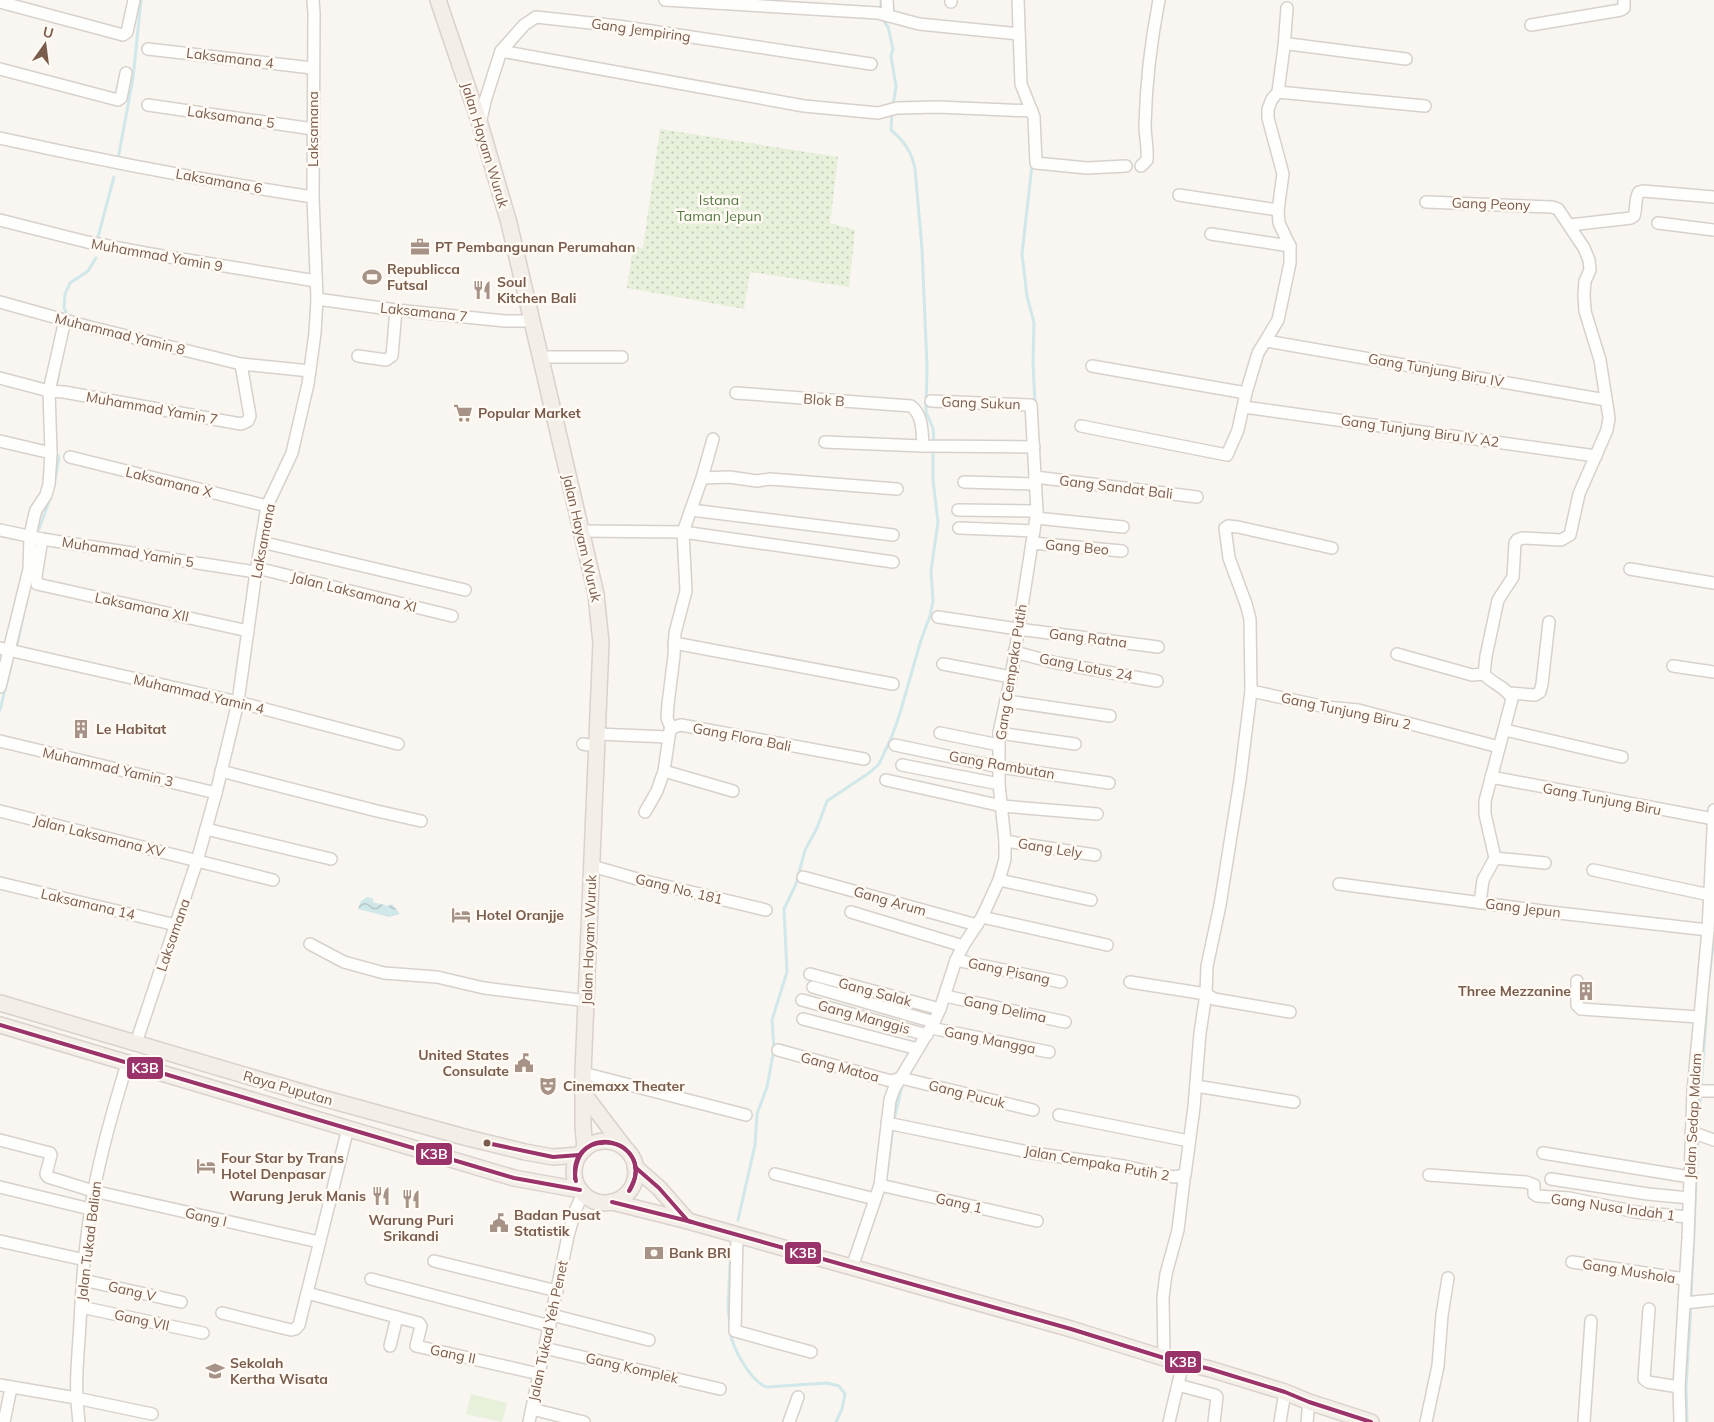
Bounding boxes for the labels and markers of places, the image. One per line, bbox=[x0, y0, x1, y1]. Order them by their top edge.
office icon: PT Pembangunan Perumahan bbox=[409, 236, 431, 258]
place label: PT Pembangunan Perumahan bbox=[435, 238, 635, 256]
place label: Republicca Futsal bbox=[387, 260, 460, 294]
sports icon: Republicca Futsal bbox=[361, 266, 383, 288]
place label: Soul Kitchen Bali bbox=[497, 273, 576, 307]
restaurant icon: Soul Kitchen Bali bbox=[471, 279, 493, 301]
supermarket icon: Popular Market bbox=[452, 402, 474, 424]
place label: Popular Market bbox=[478, 404, 582, 422]
building icon: Le Habitat bbox=[70, 718, 92, 740]
place label: Le Habitat bbox=[96, 720, 167, 738]
hotel icon: Hotel Oranjje bbox=[450, 904, 472, 926]
place label: Hotel Oranjje bbox=[476, 906, 564, 924]
building icon: Three Mezzanine bbox=[1575, 980, 1597, 1002]
place label: Three Mezzanine bbox=[1458, 982, 1571, 1000]
place label: United States Consulate bbox=[418, 1046, 509, 1080]
public building icon: United States Consulate bbox=[513, 1052, 535, 1074]
theatre icon: Cinemaxx Theater bbox=[537, 1075, 559, 1097]
place label: Cinemaxx Theater bbox=[563, 1077, 685, 1095]
unlabelled marker bbox=[482, 1138, 492, 1148]
place label: Four Star by Trans Hotel Denpasar bbox=[221, 1149, 344, 1183]
hotel icon: Four Star by Trans Hotel Denpasar bbox=[195, 1155, 217, 1177]
restaurant icon: Warung Jeruk Manis bbox=[370, 1185, 392, 1207]
place label: Warung Jeruk Manis bbox=[230, 1187, 366, 1205]
restaurant icon: Warung Puri Srikandi bbox=[400, 1188, 422, 1210]
place label: Badan Pusat Statistik bbox=[514, 1206, 601, 1240]
place label: Warung Puri Srikandi bbox=[368, 1211, 454, 1245]
public building icon: Badan Pusat Statistik bbox=[488, 1212, 510, 1234]
bank icon: Bank BRI bbox=[643, 1242, 665, 1264]
place label: Bank BRI bbox=[669, 1244, 731, 1262]
place label: Sekolah Kertha Wisata bbox=[230, 1354, 328, 1388]
school or university icon: Sekolah Kertha Wisata bbox=[204, 1360, 226, 1382]

